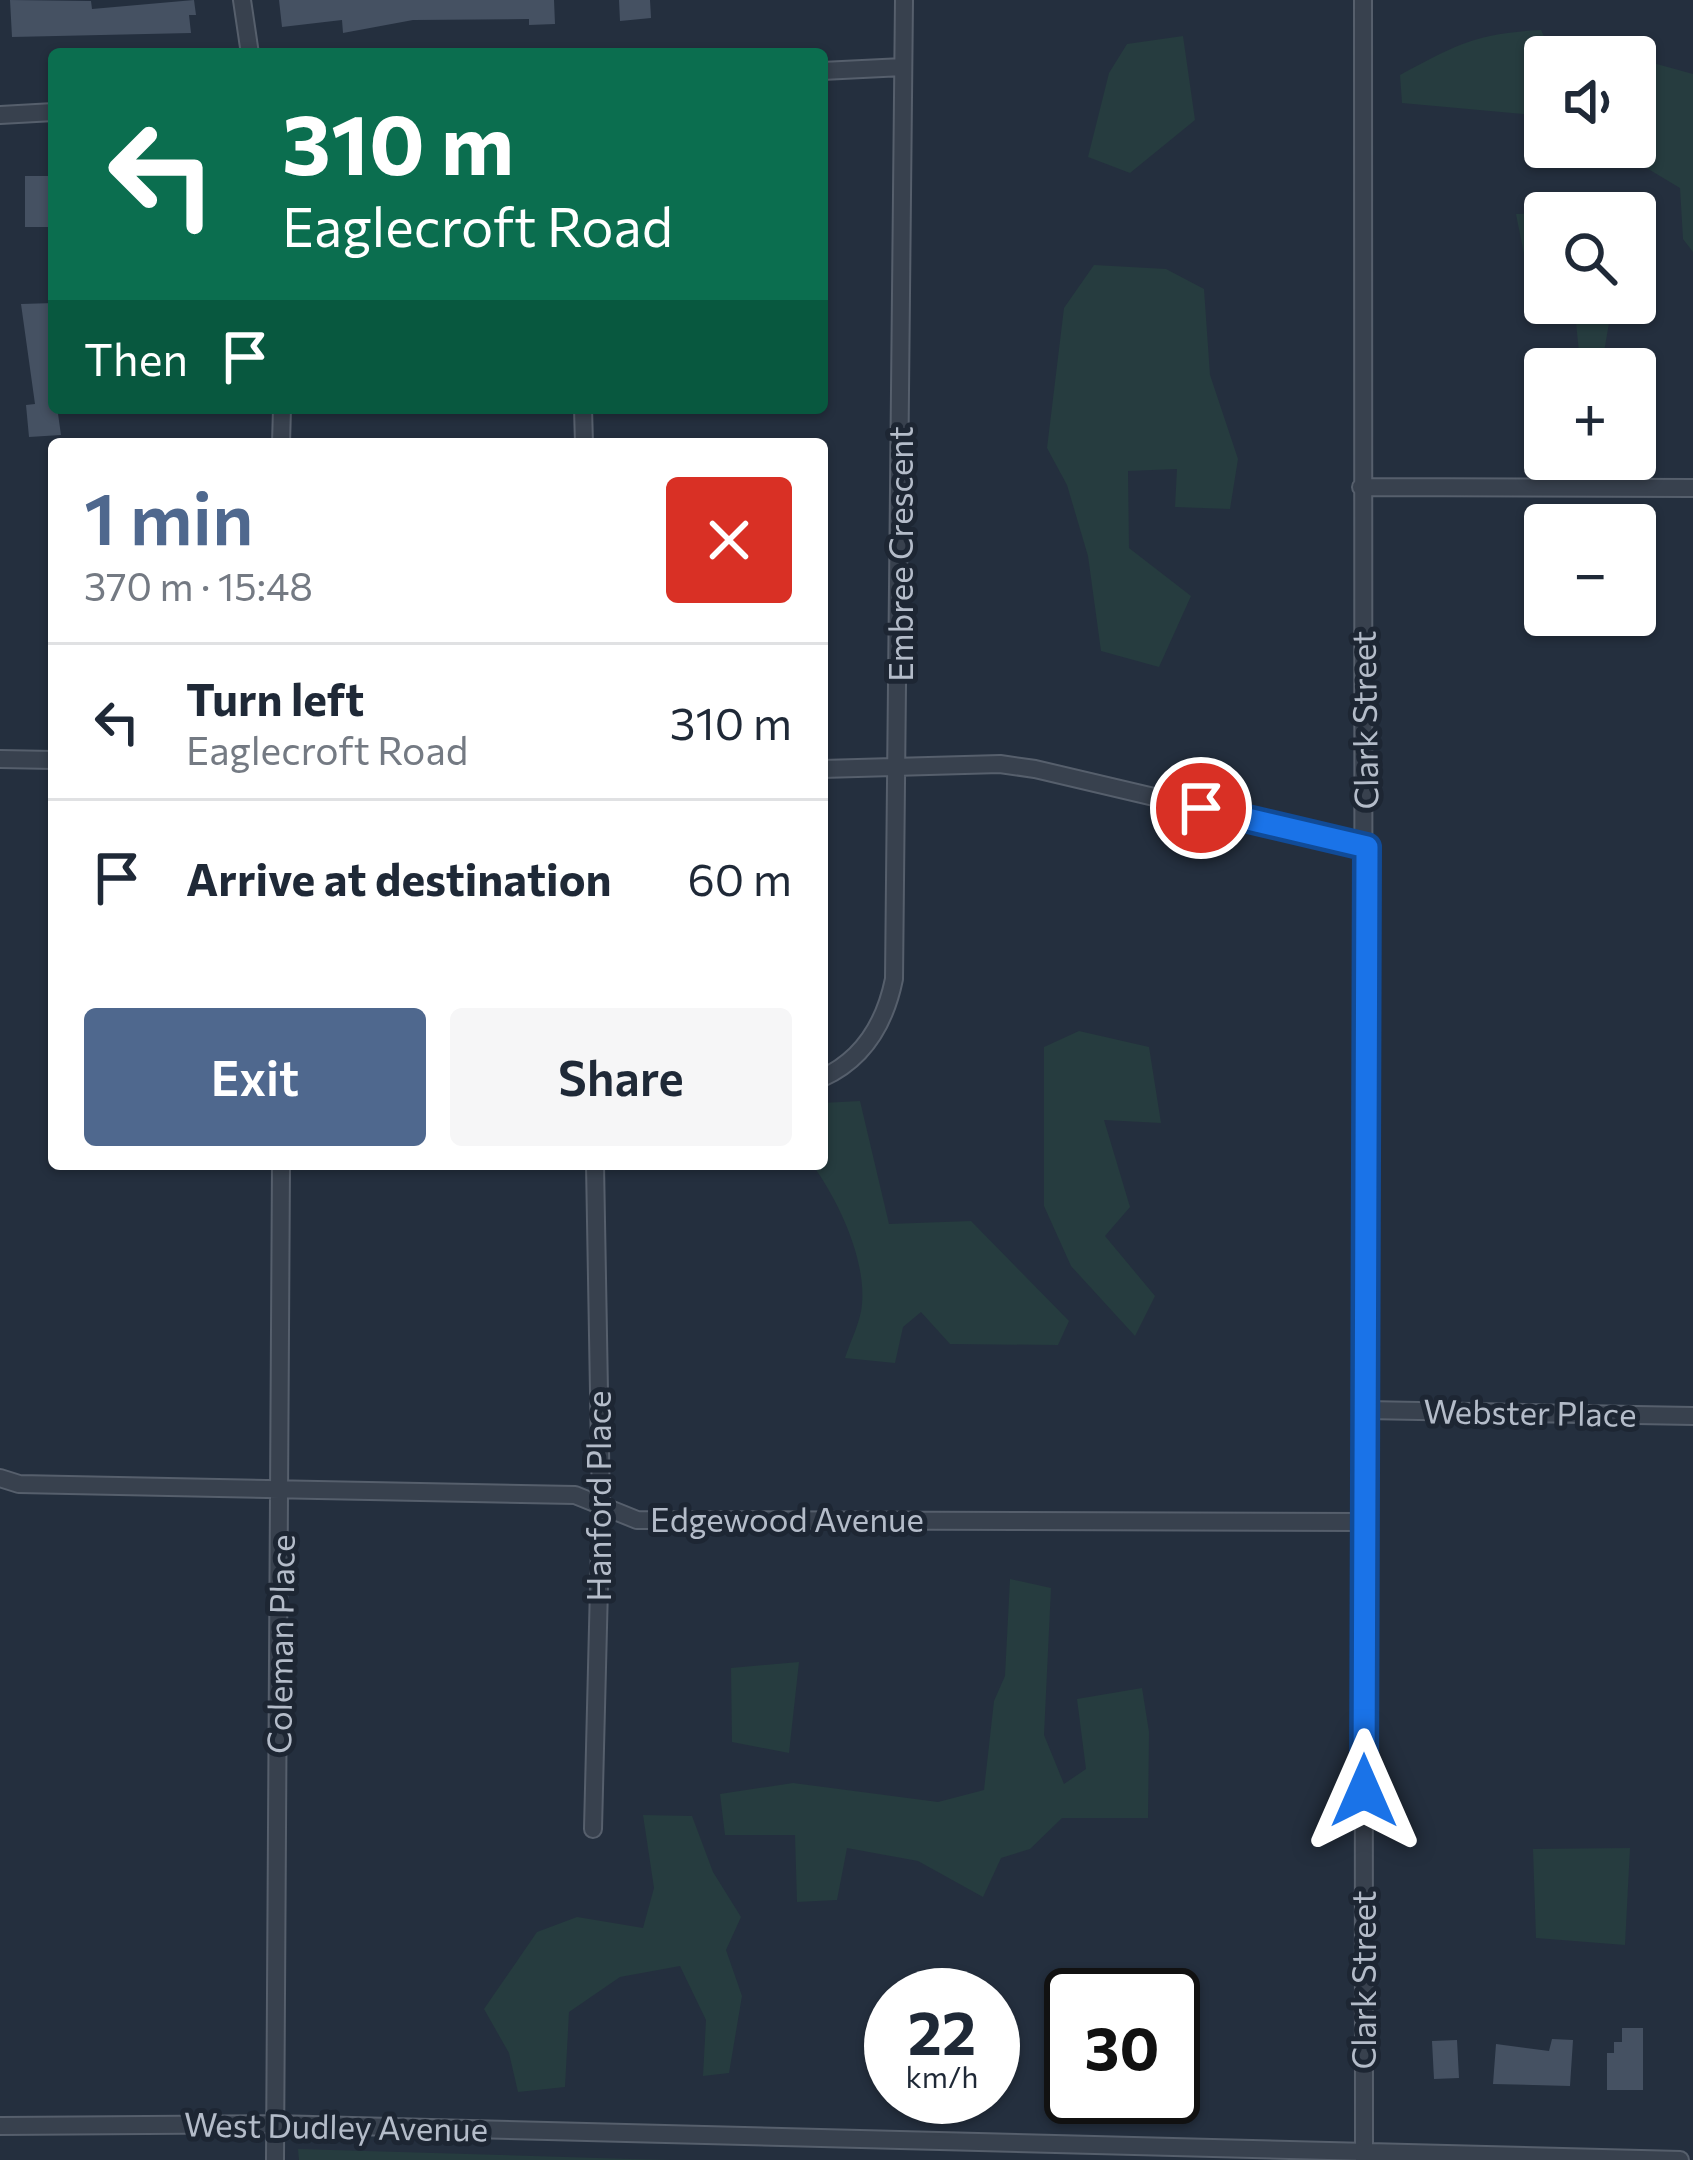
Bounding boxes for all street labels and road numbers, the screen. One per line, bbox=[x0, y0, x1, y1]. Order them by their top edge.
street label: Embree Crescent bbox=[879, 426, 920, 682]
street label: Clark Street bbox=[1341, 630, 1386, 810]
street label: Webster Place bbox=[1423, 1389, 1637, 1434]
street label: Hanford Place bbox=[577, 1391, 618, 1601]
street label: Edgewood Avenue bbox=[650, 1498, 924, 1539]
street label: Coleman Place bbox=[257, 1534, 302, 1754]
street label: Clark Street bbox=[1342, 1891, 1383, 2069]
street label: West Dudley Avenue bbox=[184, 2102, 488, 2149]

